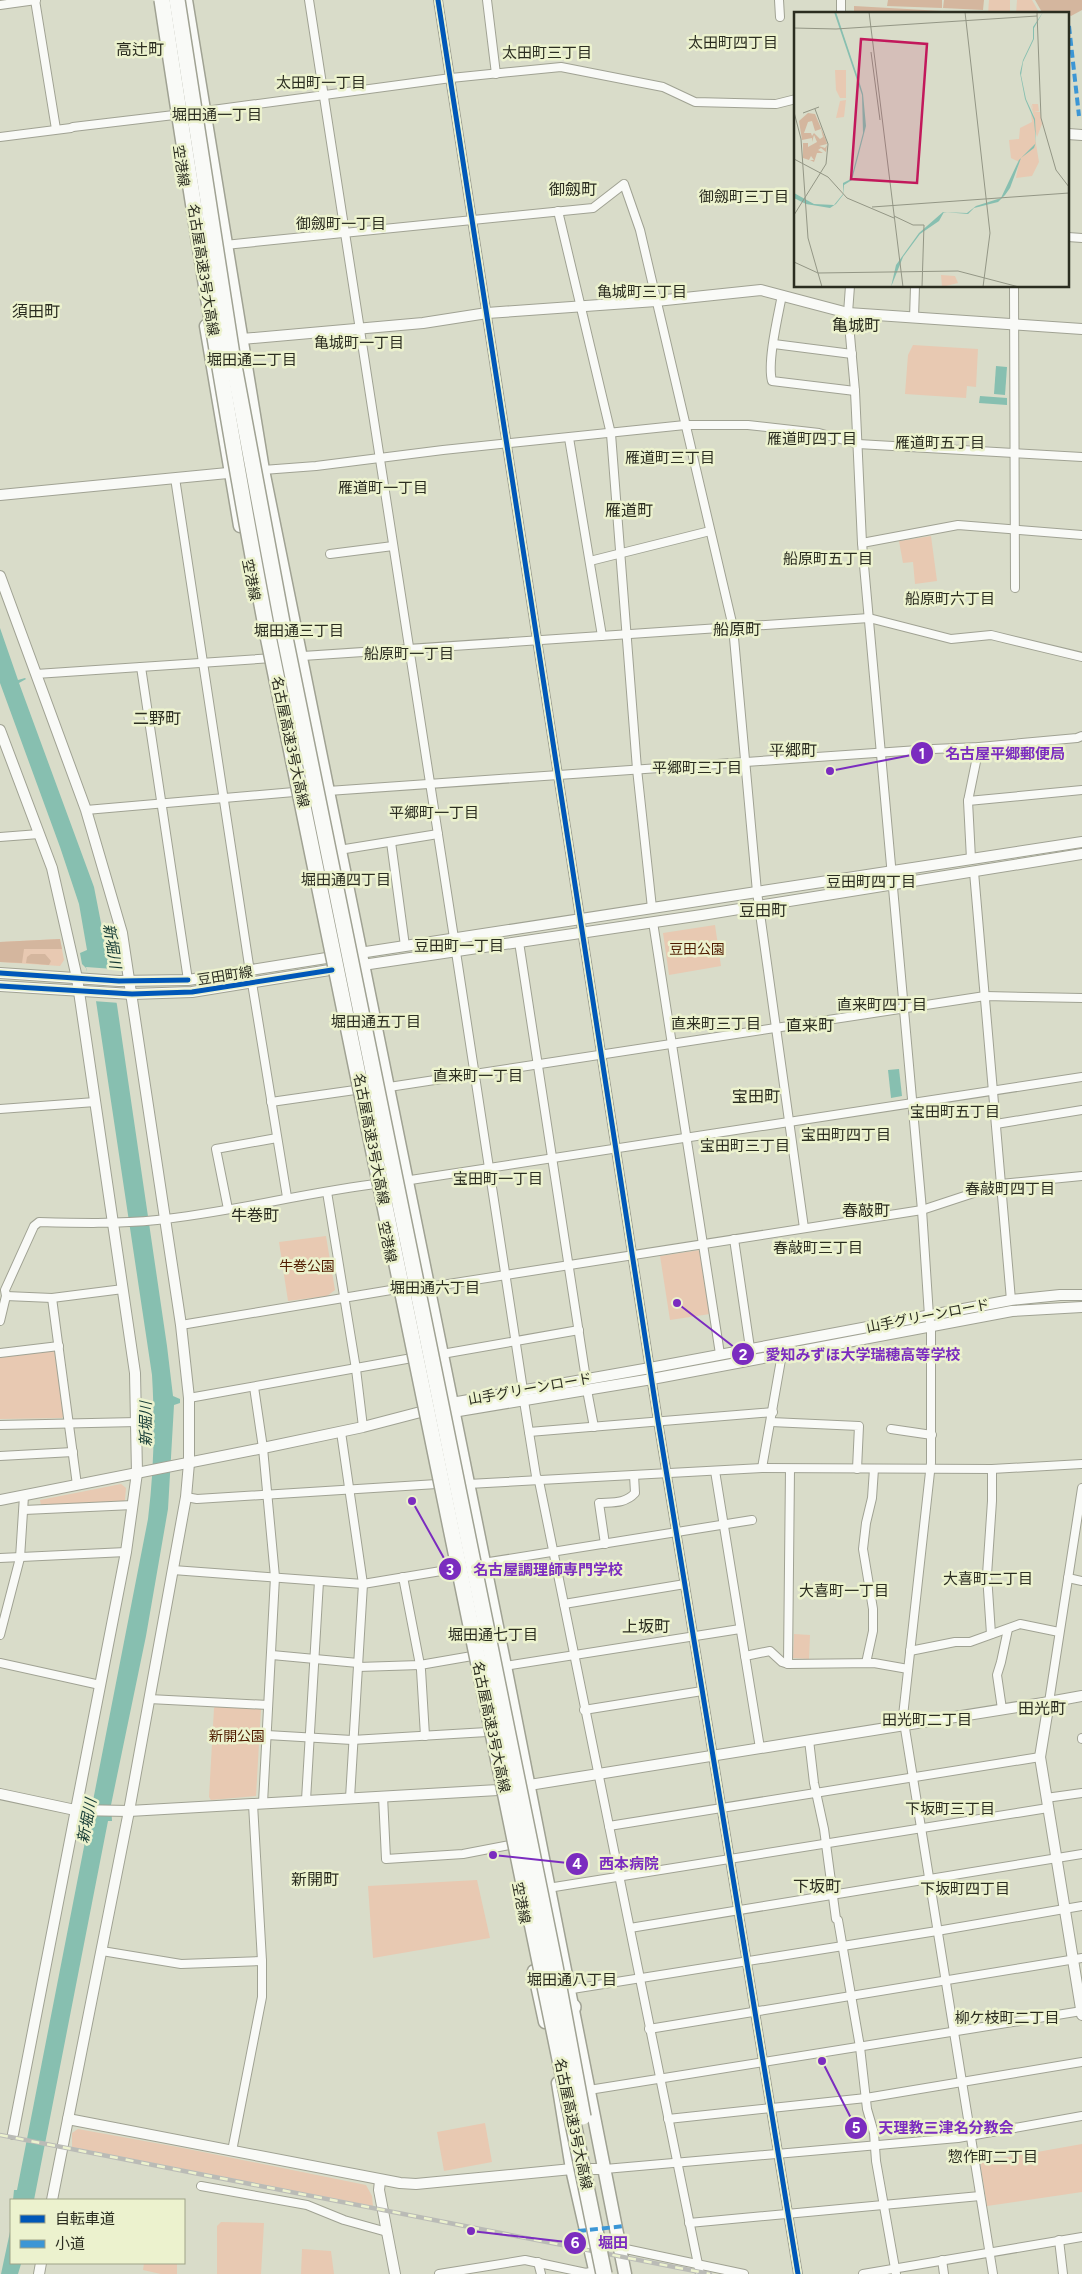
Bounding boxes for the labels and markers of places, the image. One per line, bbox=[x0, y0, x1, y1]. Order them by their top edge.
callout: 名古屋平郷郵便局 bbox=[910, 738, 1075, 768]
callout: 愛知みずほ大学瑞穂高等学校 bbox=[731, 1339, 971, 1369]
callout: 名古屋調理師専門学校 bbox=[438, 1554, 633, 1584]
callout: 西本病院 bbox=[564, 1849, 669, 1879]
callout: 天理教三津名分教会 bbox=[844, 2113, 1024, 2143]
callout: 堀田 bbox=[563, 2228, 638, 2258]

